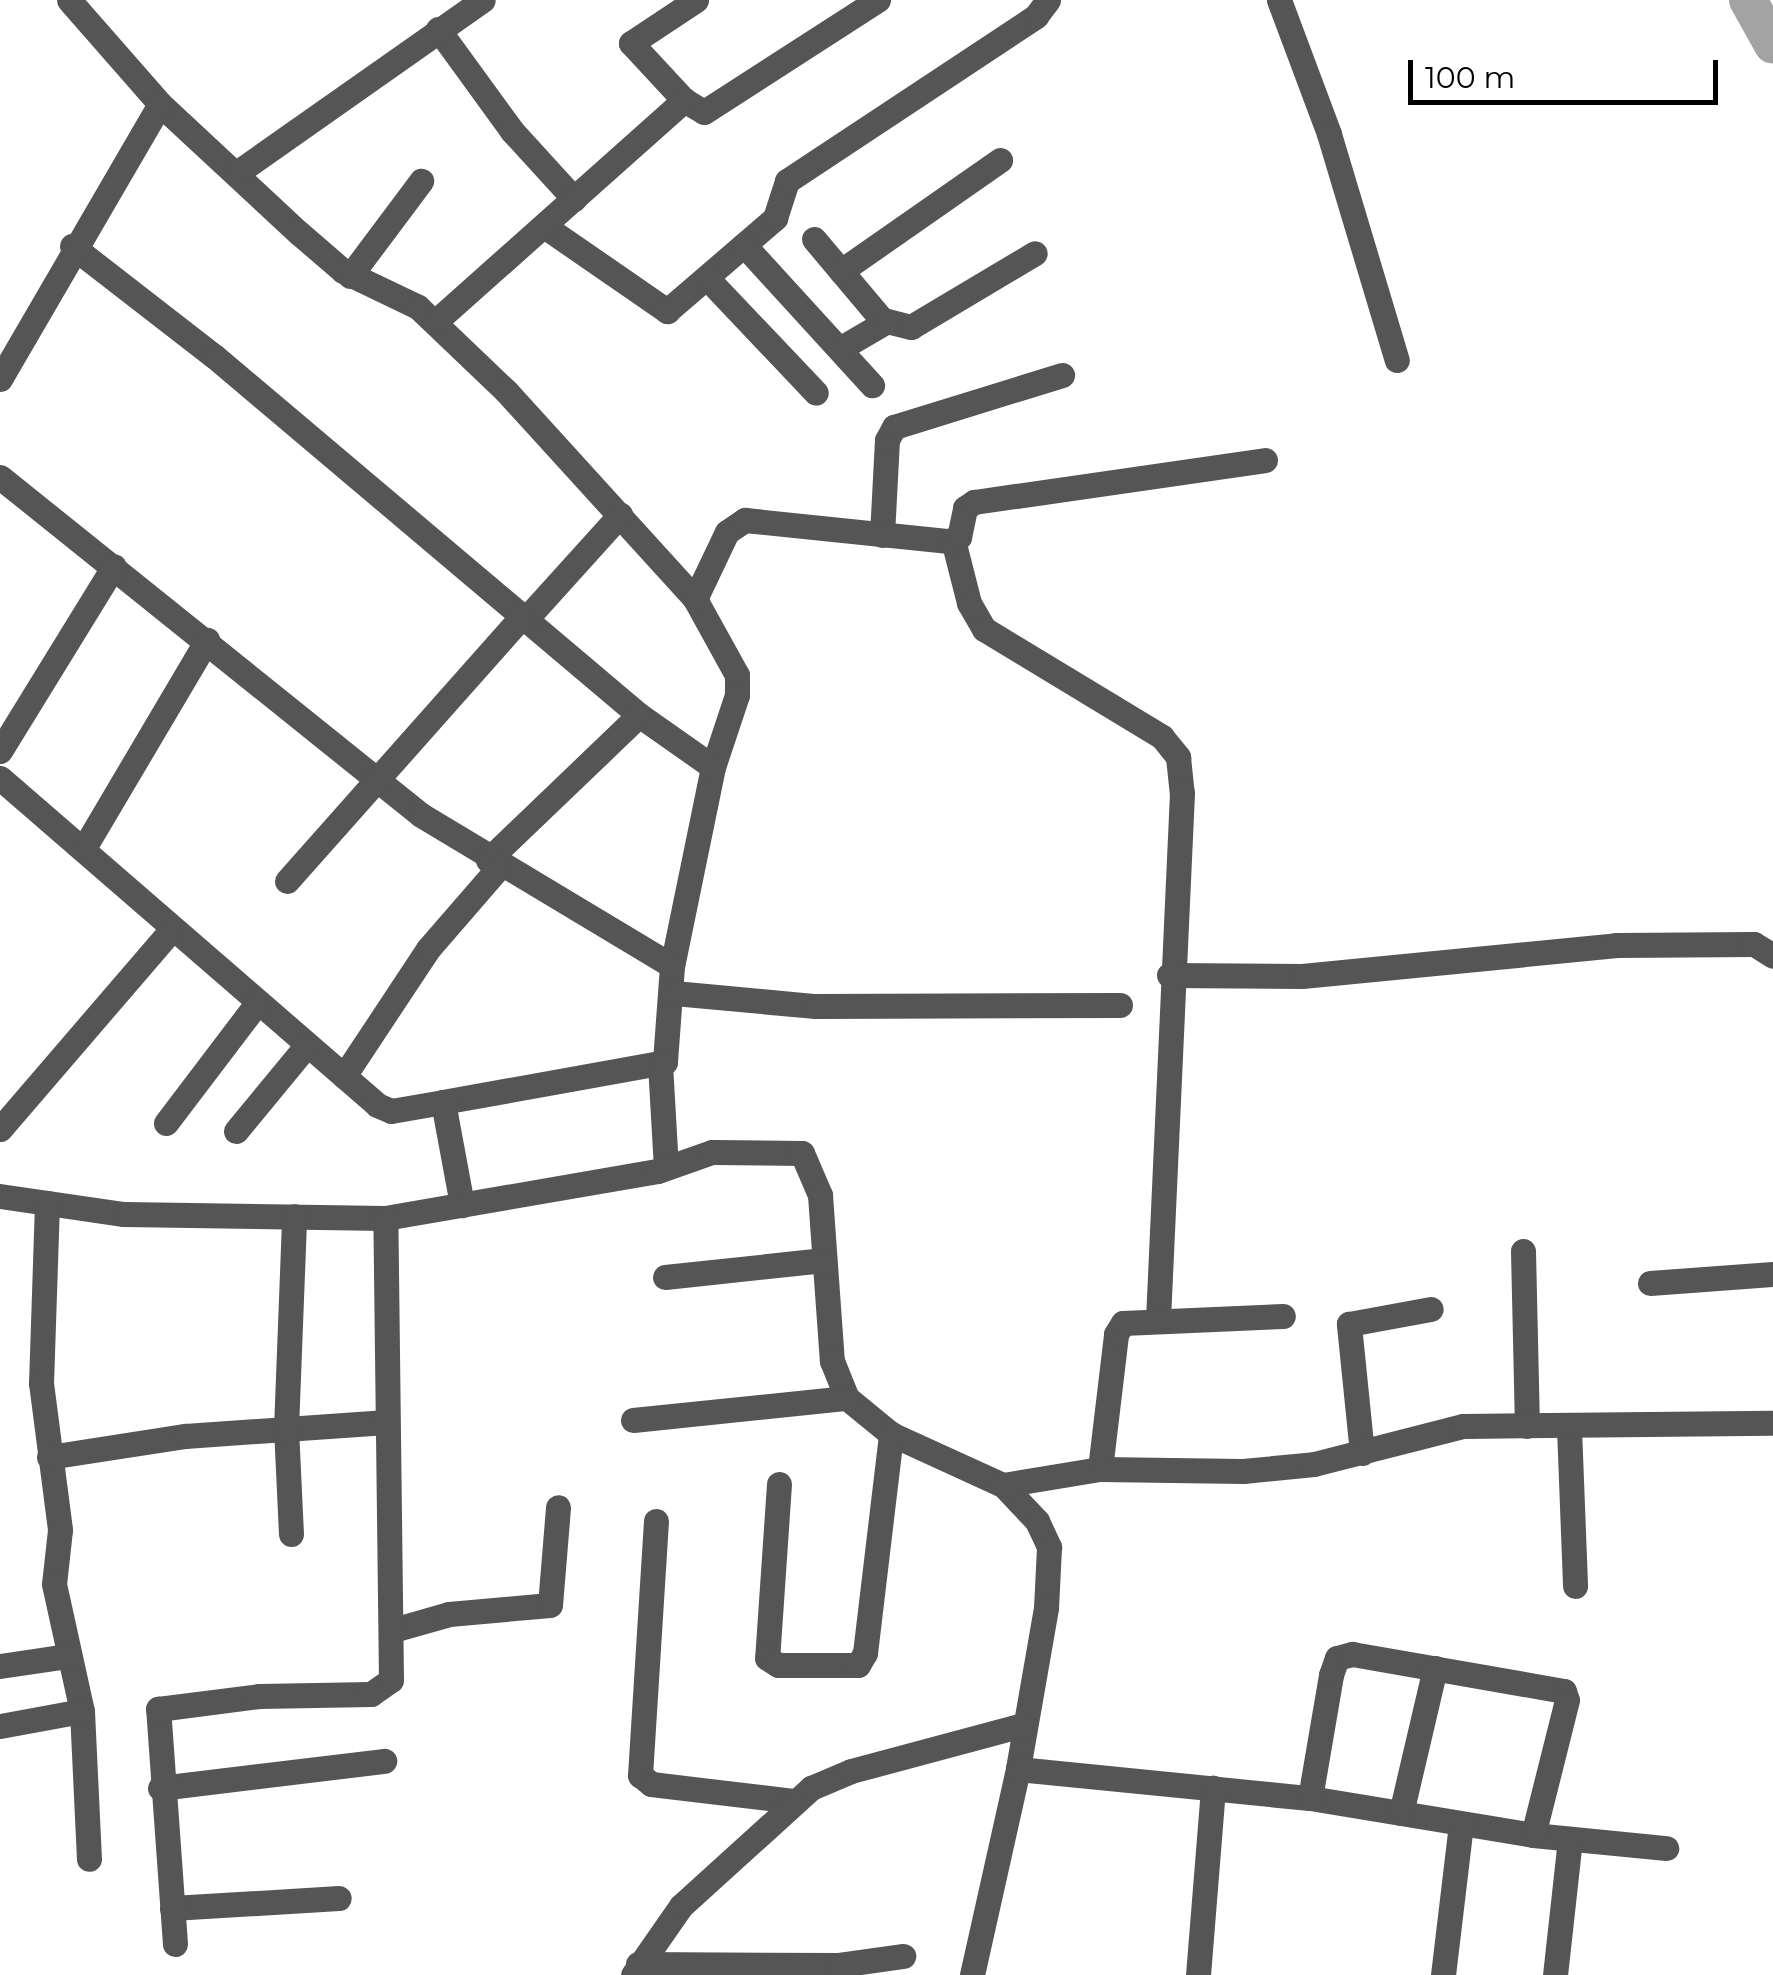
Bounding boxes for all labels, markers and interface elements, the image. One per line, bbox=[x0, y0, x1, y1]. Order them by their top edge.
scale bar bbox=[1413, 40, 1723, 102]
text: 100 m bbox=[1425, 59, 1515, 96]

